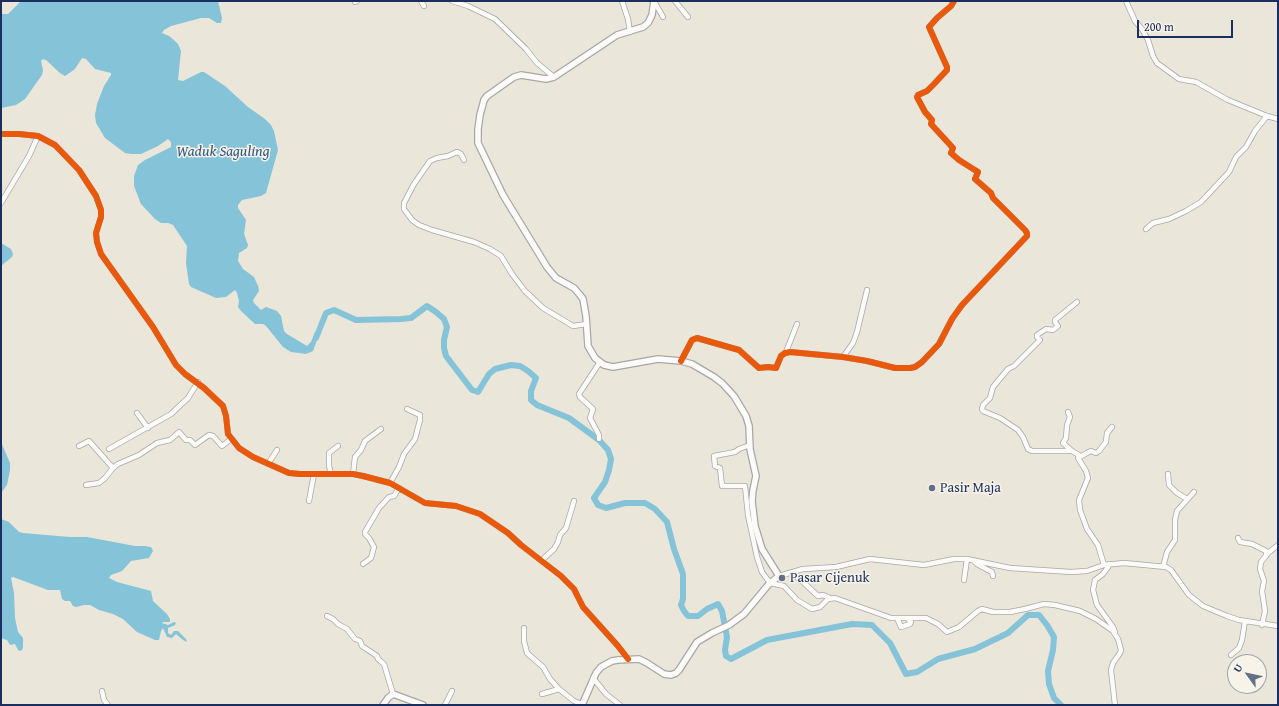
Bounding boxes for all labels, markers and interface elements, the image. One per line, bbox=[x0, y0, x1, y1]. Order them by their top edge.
scale bar bbox=[1139, 12, 1235, 38]
text: 200 m bbox=[1144, 18, 1174, 35]
water label: Waduk Saguling bbox=[177, 143, 269, 161]
place label: Pasir Maja bbox=[940, 480, 1001, 496]
marker: Pasir Maja bbox=[927, 483, 937, 493]
place label: Pasar Cijenuk bbox=[790, 570, 870, 586]
marker: Pasar Cijenuk bbox=[777, 573, 787, 583]
north arrow bbox=[1227, 654, 1267, 694]
text: U bbox=[1229, 661, 1247, 675]

